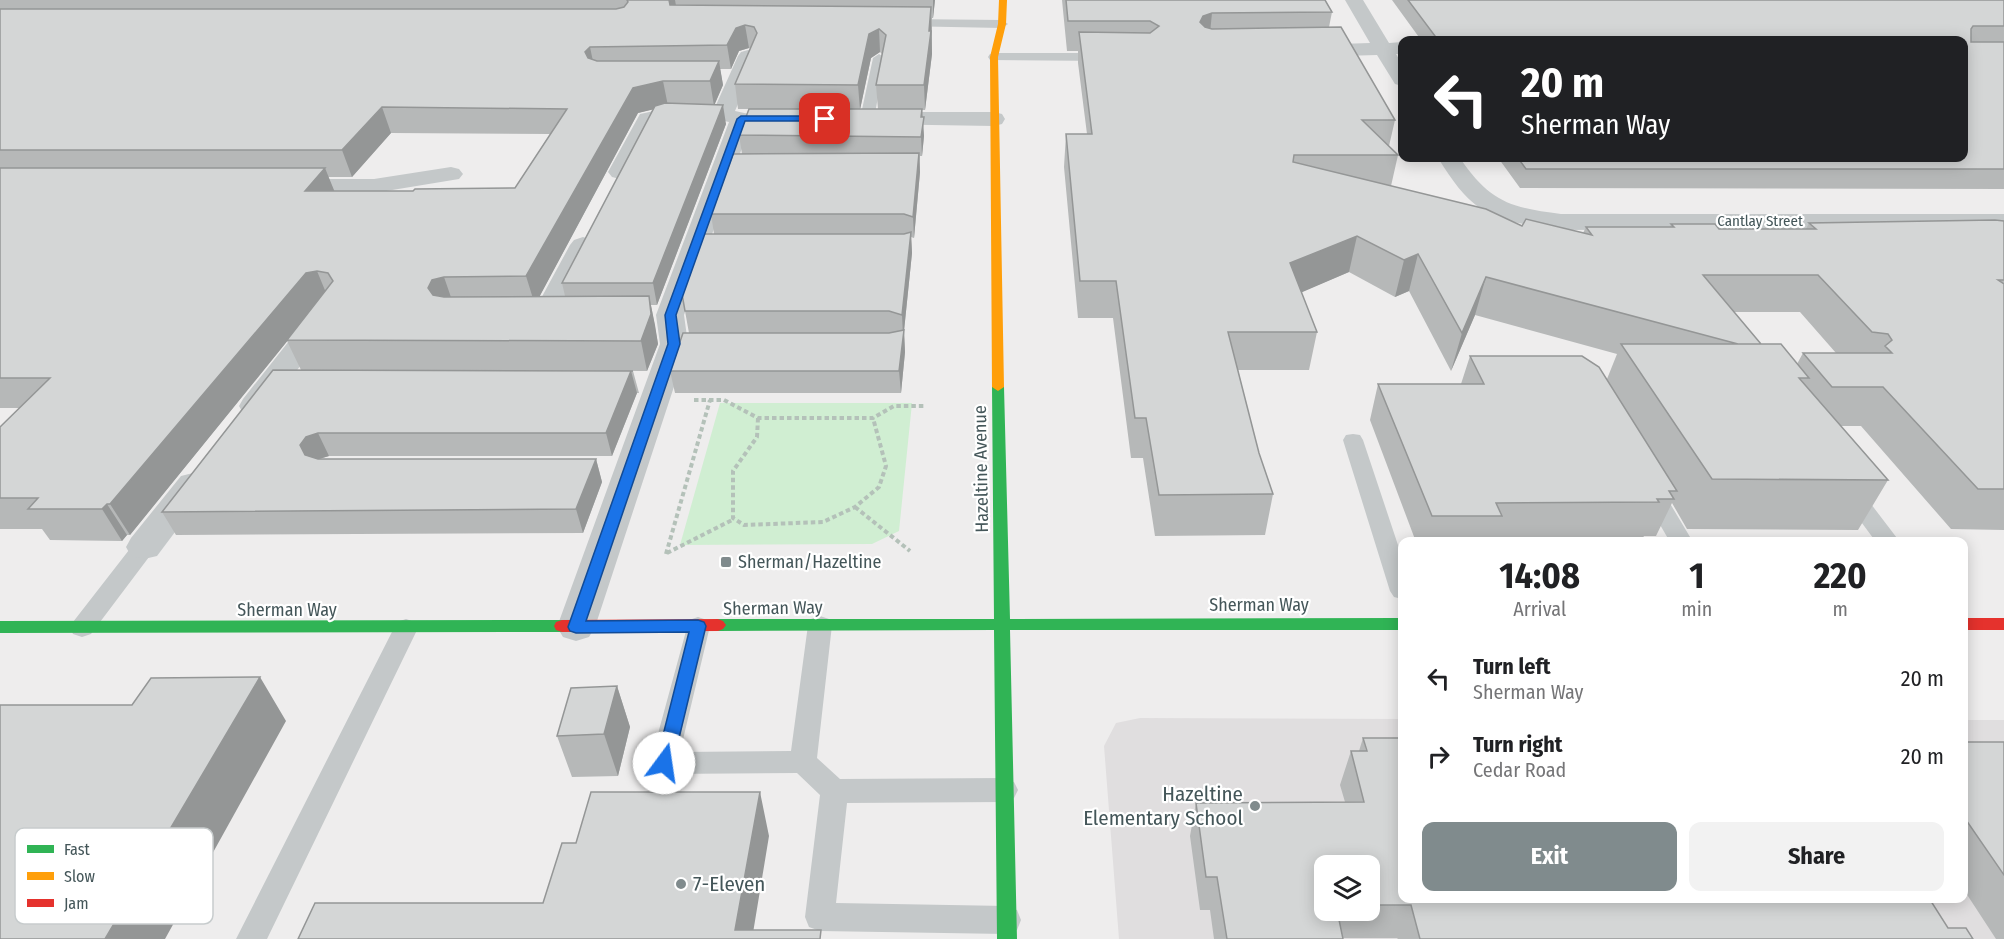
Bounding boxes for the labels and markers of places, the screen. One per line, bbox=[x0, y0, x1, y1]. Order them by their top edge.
pin bbox=[799, 93, 850, 144]
place label: Sherman/Hazeltine bbox=[738, 551, 881, 573]
marker: Sherman/Hazeltine bbox=[719, 555, 733, 569]
place label: Hazeltine Elementary School bbox=[1083, 781, 1243, 831]
marker: Hazeltine Elementary School bbox=[1248, 799, 1262, 813]
place label: 7-Eleven bbox=[693, 871, 765, 897]
marker: 7-Eleven bbox=[674, 877, 688, 891]

